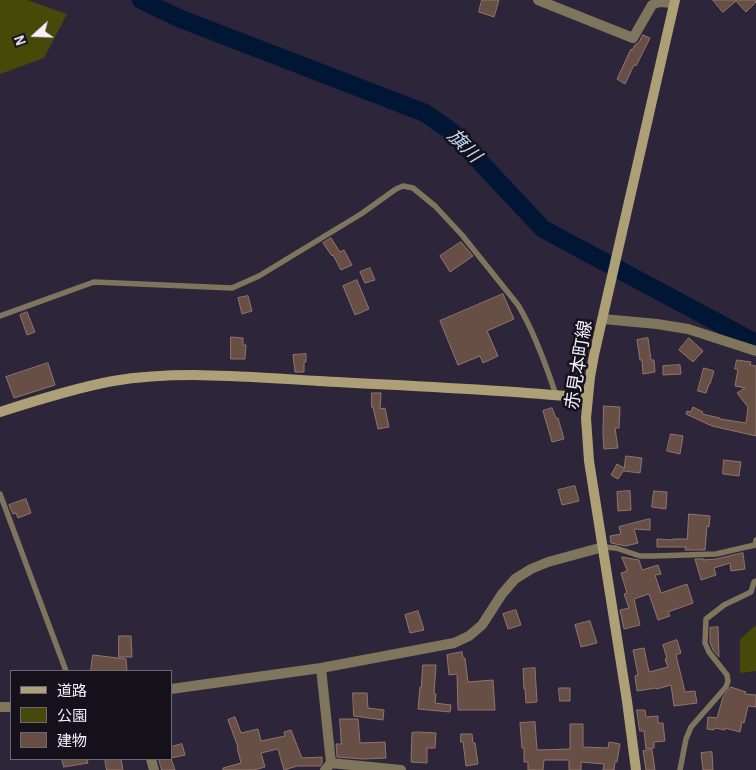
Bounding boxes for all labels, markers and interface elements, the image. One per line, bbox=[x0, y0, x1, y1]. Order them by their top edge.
north arrow bbox=[10, 10, 60, 60]
text: N bbox=[13, 33, 29, 47]
water label: 旗川 bbox=[443, 125, 485, 167]
street label: 赤見本町線 bbox=[561, 319, 597, 411]
legend bbox=[10, 670, 172, 760]
text: 道路 bbox=[57, 684, 87, 699]
text: 公園 bbox=[57, 709, 87, 724]
text: 建物 bbox=[57, 734, 87, 749]

